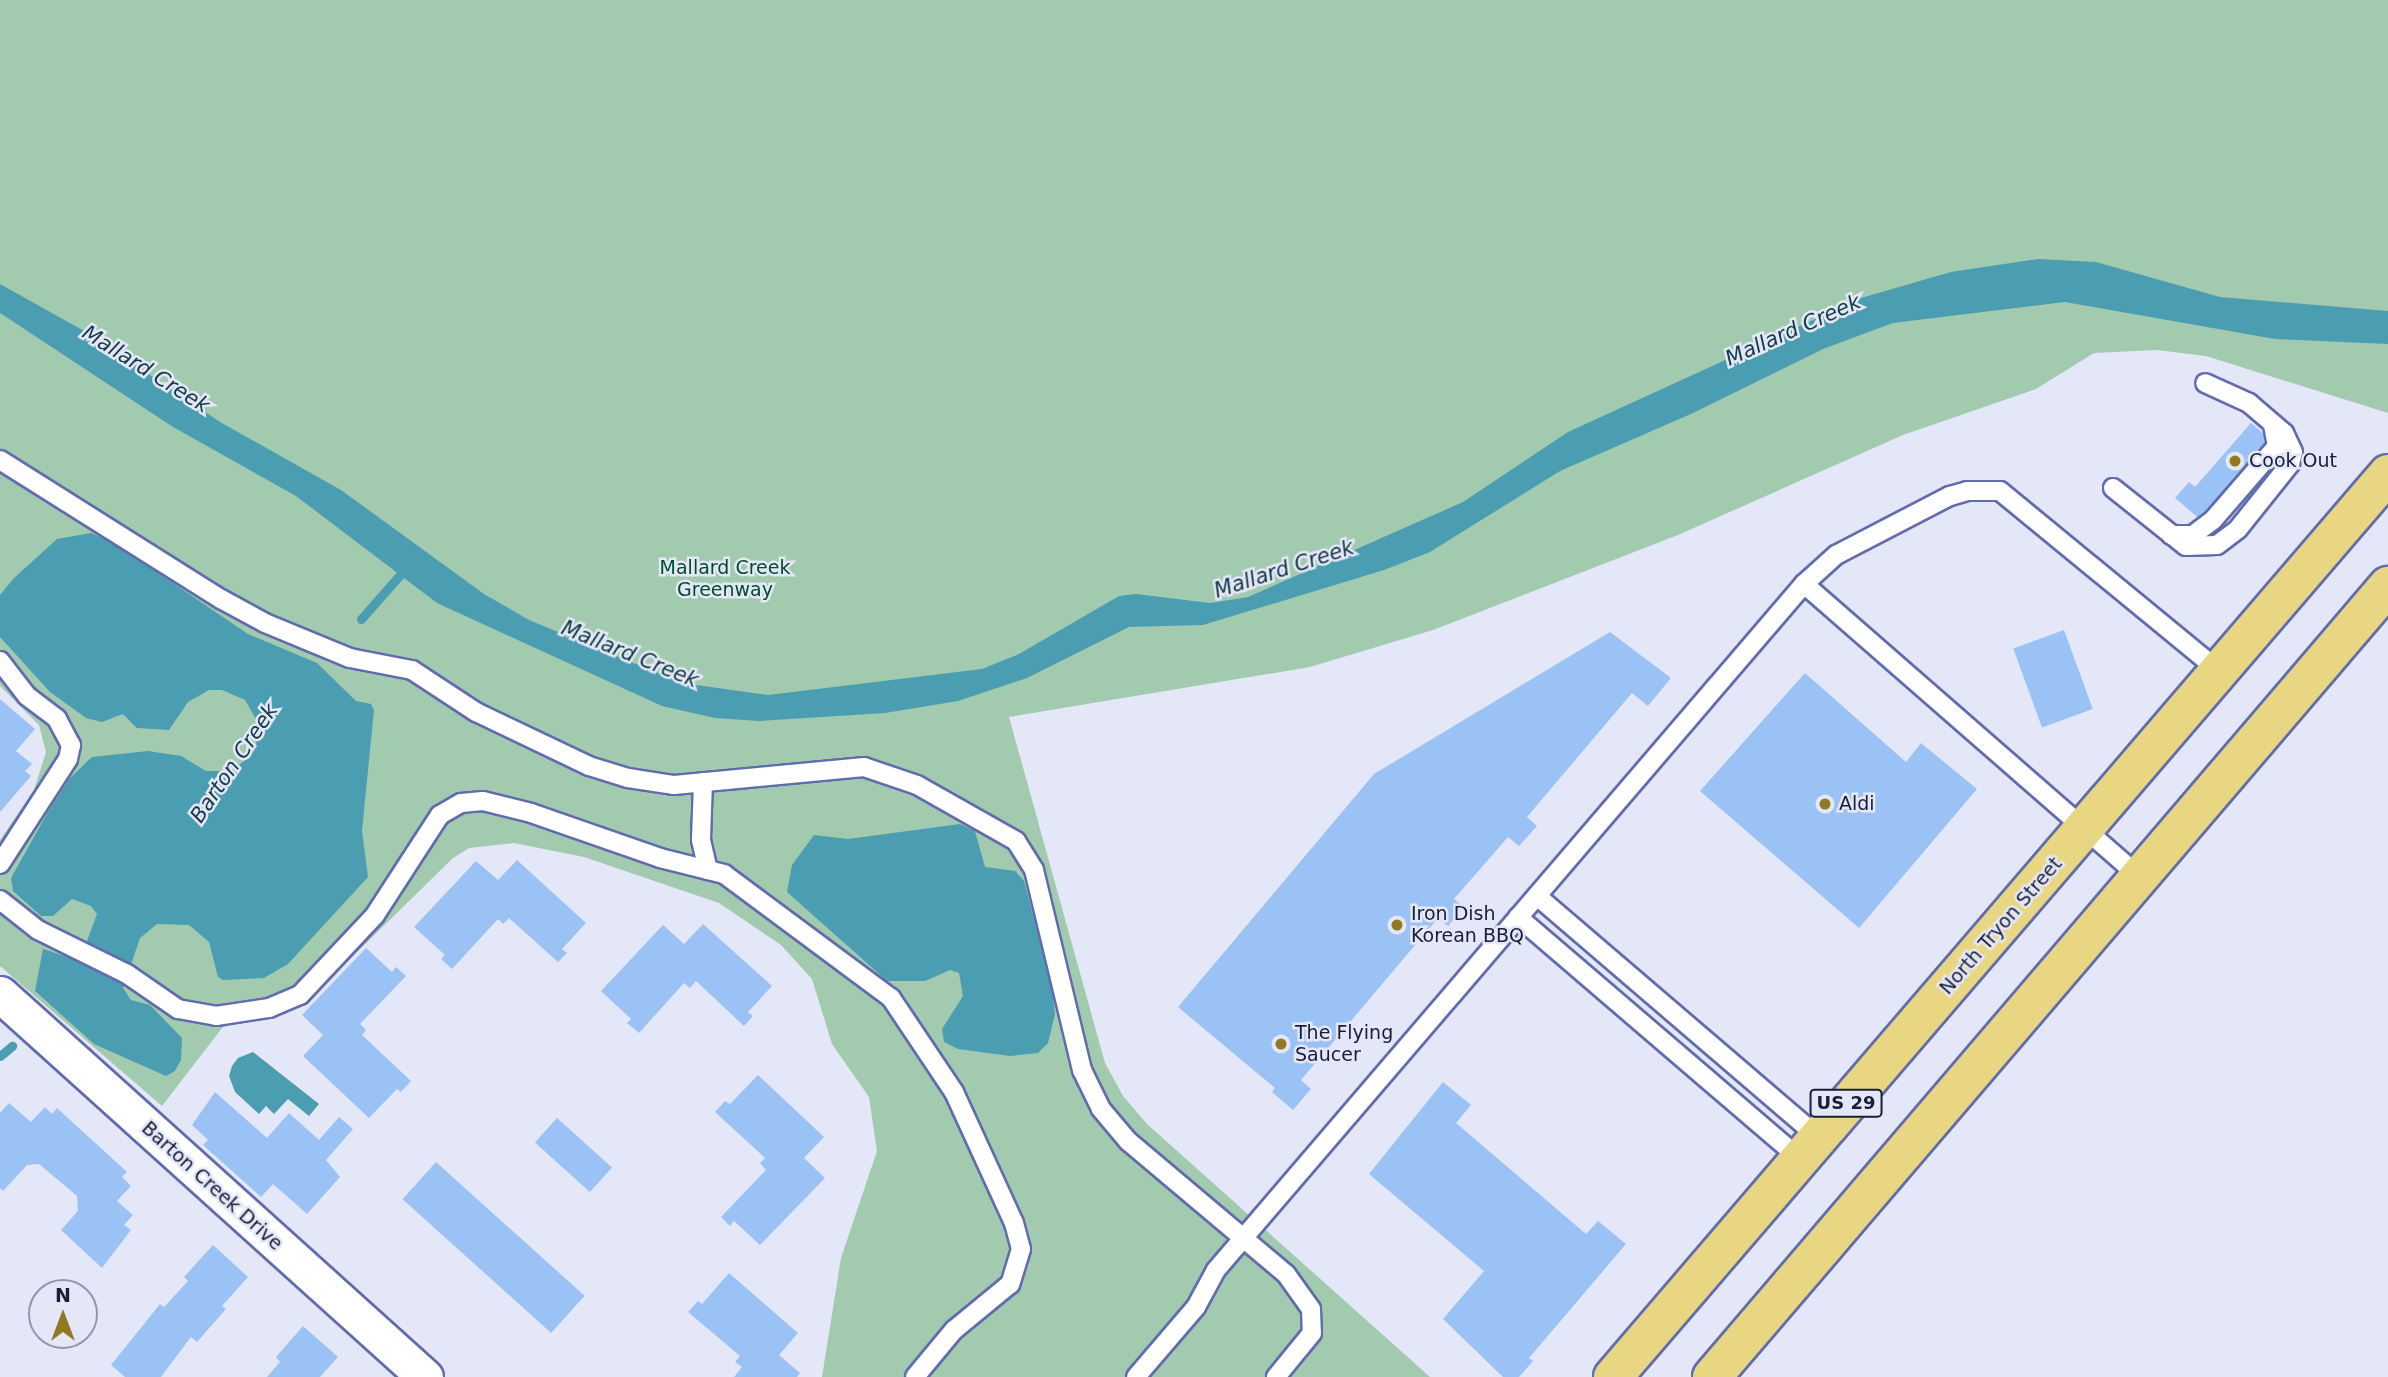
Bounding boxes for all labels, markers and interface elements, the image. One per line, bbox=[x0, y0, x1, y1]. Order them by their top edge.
water label: Mallard Creek bbox=[1721, 289, 1865, 371]
water label: Mallard Creek bbox=[78, 320, 214, 418]
place label: Cook Out bbox=[2249, 450, 2337, 472]
marker: Cook Out bbox=[2227, 453, 2243, 469]
water label: Mallard Creek bbox=[1211, 535, 1357, 603]
park label: Mallard Creek Greenway bbox=[660, 557, 790, 601]
water label: Mallard Creek bbox=[558, 615, 702, 693]
water label: Barton Creek bbox=[185, 699, 283, 827]
place label: Aldi bbox=[1839, 793, 1875, 815]
marker: Aldi bbox=[1817, 796, 1833, 812]
street label: North Tryon Street bbox=[1935, 853, 2067, 999]
place label: Iron Dish Korean BBQ bbox=[1411, 903, 1524, 947]
marker: Iron Dish Korean BBQ bbox=[1389, 917, 1405, 933]
place label: The Flying Saucer bbox=[1295, 1022, 1393, 1066]
marker: The Flying Saucer bbox=[1273, 1036, 1289, 1052]
road number: US 29 bbox=[1809, 1088, 1883, 1118]
street label: Barton Creek Drive bbox=[137, 1117, 287, 1255]
north arrow bbox=[28, 1279, 98, 1349]
text: N bbox=[55, 1284, 71, 1306]

